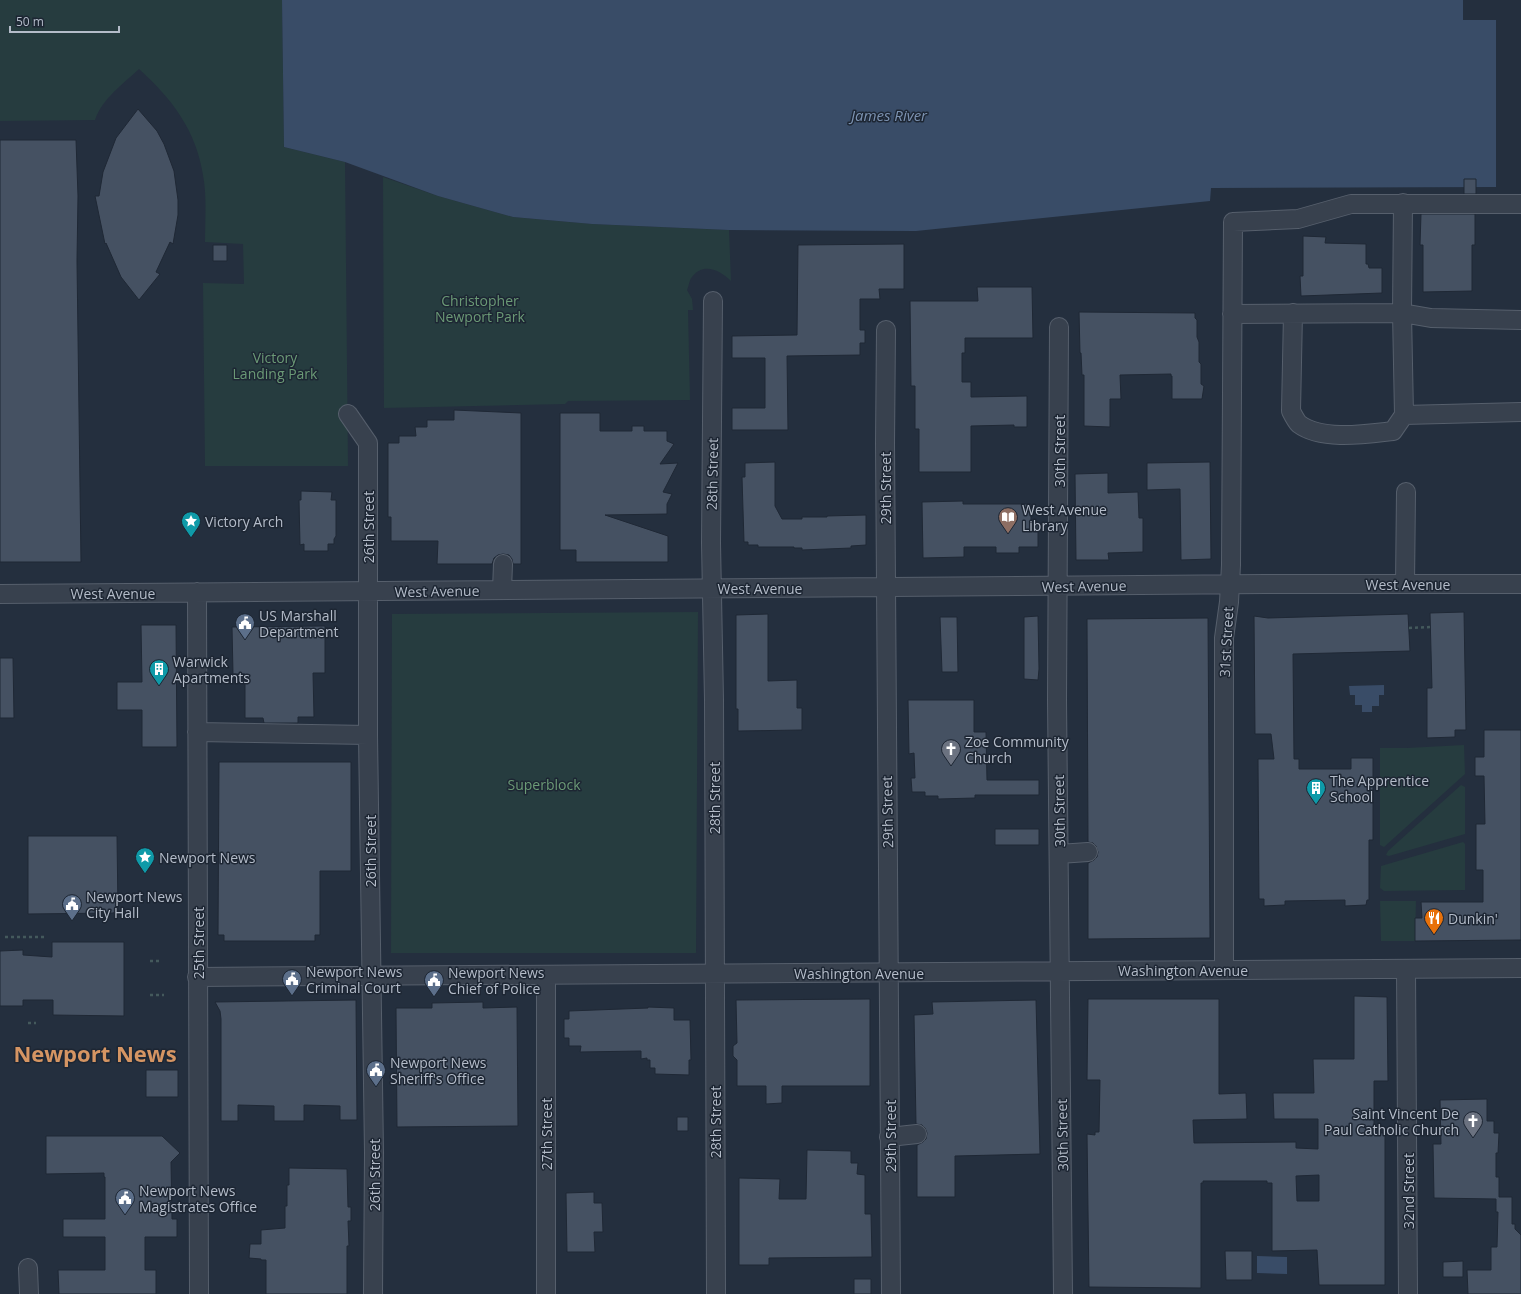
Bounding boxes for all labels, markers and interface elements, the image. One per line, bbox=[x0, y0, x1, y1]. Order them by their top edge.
scale bar bbox=[10, 8, 119, 34]
text: 50 m bbox=[16, 13, 44, 30]
water label: James River bbox=[848, 105, 928, 125]
park label: Christopher Newport Park bbox=[435, 291, 526, 326]
park label: Victory Landing Park bbox=[233, 348, 318, 383]
street label: 30th Street bbox=[1050, 415, 1069, 487]
street label: 28th Street bbox=[702, 438, 722, 510]
street label: 29th Street bbox=[876, 452, 895, 524]
street label: 26th Street bbox=[359, 491, 378, 563]
place label: West Avenue Library bbox=[1022, 500, 1107, 535]
library icon: West Avenue Library bbox=[997, 506, 1019, 534]
place icon: Victory Arch bbox=[180, 510, 202, 538]
place label: Victory Arch bbox=[205, 512, 283, 531]
street label: West Avenue bbox=[1366, 575, 1451, 594]
street label: West Avenue bbox=[1041, 576, 1127, 596]
street label: West Avenue bbox=[718, 579, 803, 598]
street label: West Avenue bbox=[394, 581, 480, 601]
street label: West Avenue bbox=[71, 584, 156, 603]
place label: US Marshall Department bbox=[259, 606, 338, 641]
street label: 31st Street bbox=[1215, 606, 1237, 678]
public building icon: US Marshall Department bbox=[234, 612, 256, 640]
place label: Warwick Apartments bbox=[173, 652, 250, 687]
building icon: Warwick Apartments bbox=[148, 658, 170, 686]
place label: Zoe Community Church bbox=[965, 732, 1070, 767]
church icon: Zoe Community Church bbox=[940, 738, 962, 766]
street label: 28th Street bbox=[705, 762, 724, 834]
place label: The Apprentice School bbox=[1330, 771, 1429, 806]
park label: Superblock bbox=[508, 775, 581, 794]
street label: 30th Street bbox=[1049, 775, 1069, 847]
street label: 29th Street bbox=[877, 776, 897, 848]
building icon: The Apprentice School bbox=[1305, 777, 1327, 805]
street label: 26th Street bbox=[361, 815, 380, 887]
place icon: Newport News bbox=[134, 846, 156, 874]
place label: Newport News bbox=[159, 848, 256, 867]
place label: Newport News City Hall bbox=[86, 887, 183, 922]
public building icon: Newport News City Hall bbox=[61, 893, 83, 921]
street label: 25th Street bbox=[189, 907, 208, 979]
restaurant icon: Dunkin' bbox=[1423, 907, 1445, 935]
place label: Dunkin' bbox=[1448, 909, 1498, 928]
street label: Washington Avenue bbox=[1118, 961, 1248, 980]
place label: Newport News Criminal Court bbox=[306, 962, 403, 997]
place label: Newport News Chief of Police bbox=[448, 963, 545, 998]
street label: Washington Avenue bbox=[794, 964, 924, 983]
public building icon: Newport News Criminal Court bbox=[281, 968, 303, 996]
public building icon: Newport News Chief of Police bbox=[423, 969, 445, 997]
district label: Newport News bbox=[13, 1038, 177, 1068]
place label: Newport News Sheriff's Office bbox=[390, 1053, 487, 1088]
public building icon: Newport News Sheriff's Office bbox=[365, 1059, 387, 1087]
street label: 28th Street bbox=[706, 1086, 725, 1158]
street label: 27th Street bbox=[537, 1098, 556, 1170]
street label: 30th Street bbox=[1052, 1099, 1072, 1171]
street label: 29th Street bbox=[881, 1100, 900, 1172]
place label: Saint Vincent De Paul Catholic Church bbox=[1324, 1104, 1459, 1139]
church icon: Saint Vincent De Paul Catholic Church bbox=[1462, 1110, 1484, 1138]
street label: 26th Street bbox=[365, 1139, 384, 1211]
street label: 32nd Street bbox=[1399, 1153, 1418, 1229]
place label: Newport News Magistrates Office bbox=[139, 1181, 257, 1216]
public building icon: Newport News Magistrates Office bbox=[114, 1187, 136, 1215]

